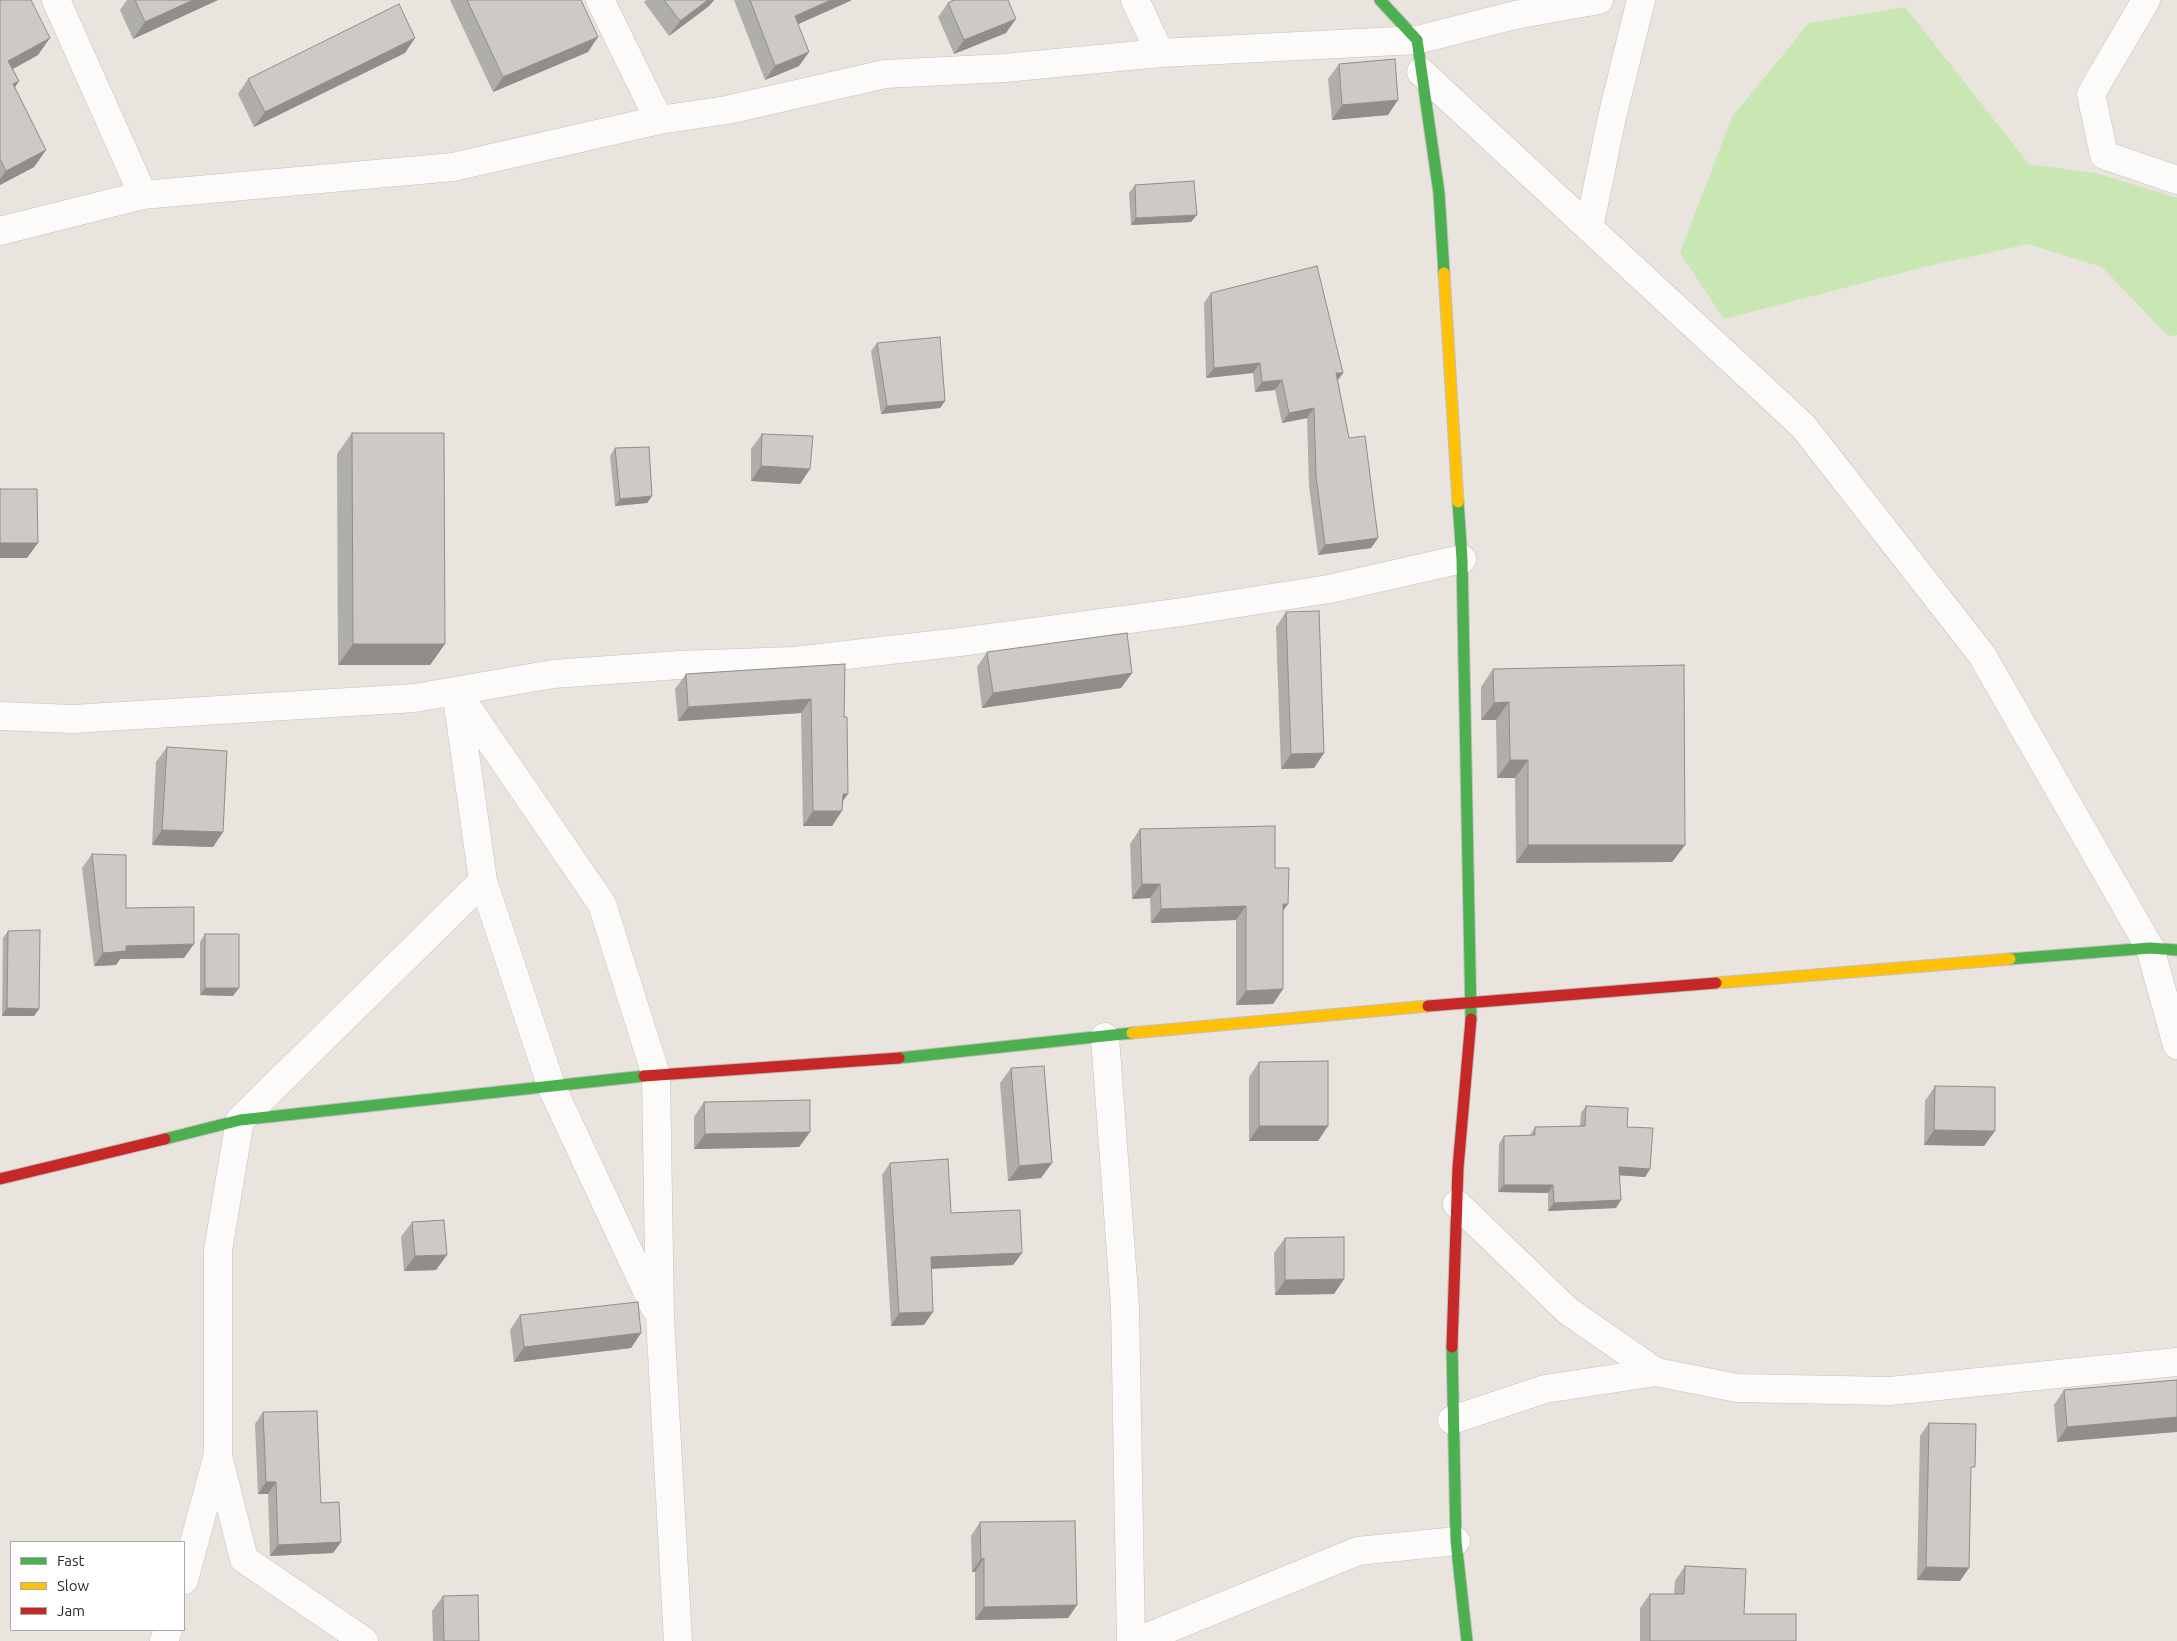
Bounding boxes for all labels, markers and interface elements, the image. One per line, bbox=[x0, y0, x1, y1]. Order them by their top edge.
legend bbox=[10, 1541, 185, 1631]
text: Fast bbox=[57, 1552, 84, 1569]
text: Slow bbox=[57, 1577, 89, 1594]
text: Jam bbox=[57, 1602, 85, 1619]

